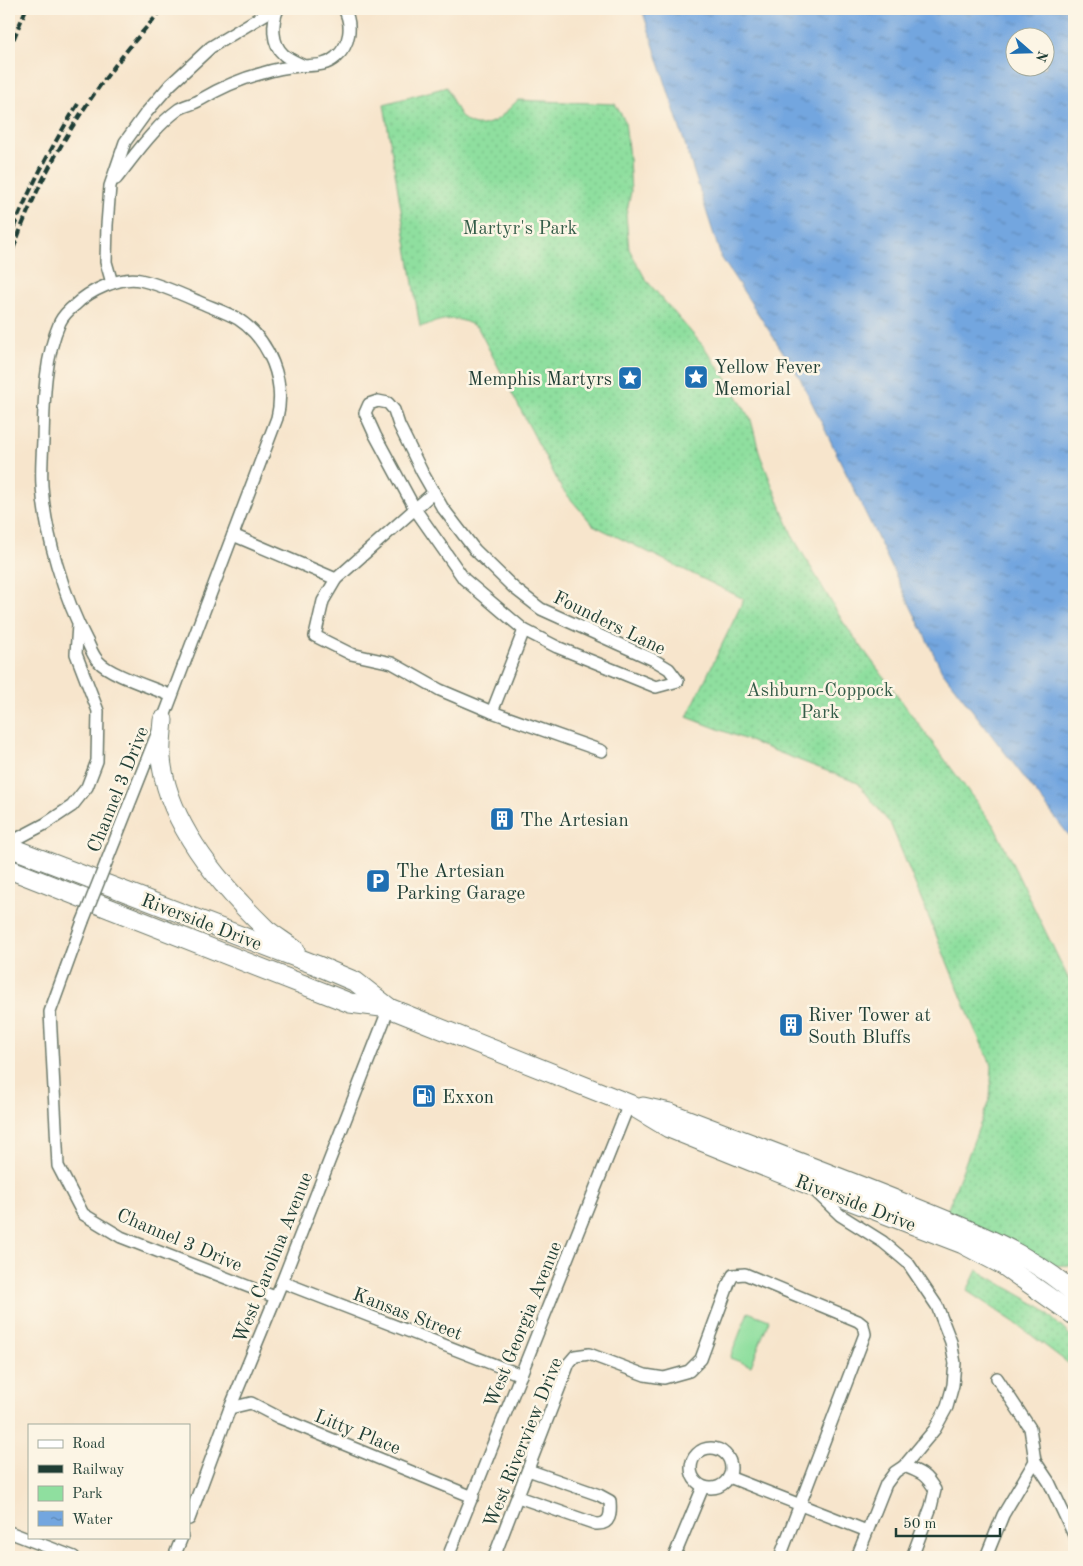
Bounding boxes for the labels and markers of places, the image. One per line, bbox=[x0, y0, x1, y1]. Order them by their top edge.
place label: Yellow Fever Memorial bbox=[714, 359, 821, 400]
place icon: Yellow Fever Memorial bbox=[683, 364, 709, 390]
place icon: Memphis Martyrs bbox=[617, 365, 643, 391]
place label: Memphis Martyrs bbox=[468, 371, 612, 390]
building icon: The Artesian bbox=[489, 806, 515, 832]
place label: The Artesian bbox=[520, 812, 629, 831]
place label: The Artesian Parking Garage bbox=[396, 863, 525, 904]
parking icon: The Artesian Parking Garage bbox=[365, 868, 391, 894]
place label: River Tower at South Bluffs bbox=[808, 1007, 931, 1048]
building icon: River Tower at South Bluffs bbox=[778, 1012, 804, 1038]
fuel station icon: Exxon bbox=[411, 1083, 437, 1109]
place label: Exxon bbox=[442, 1089, 494, 1108]

